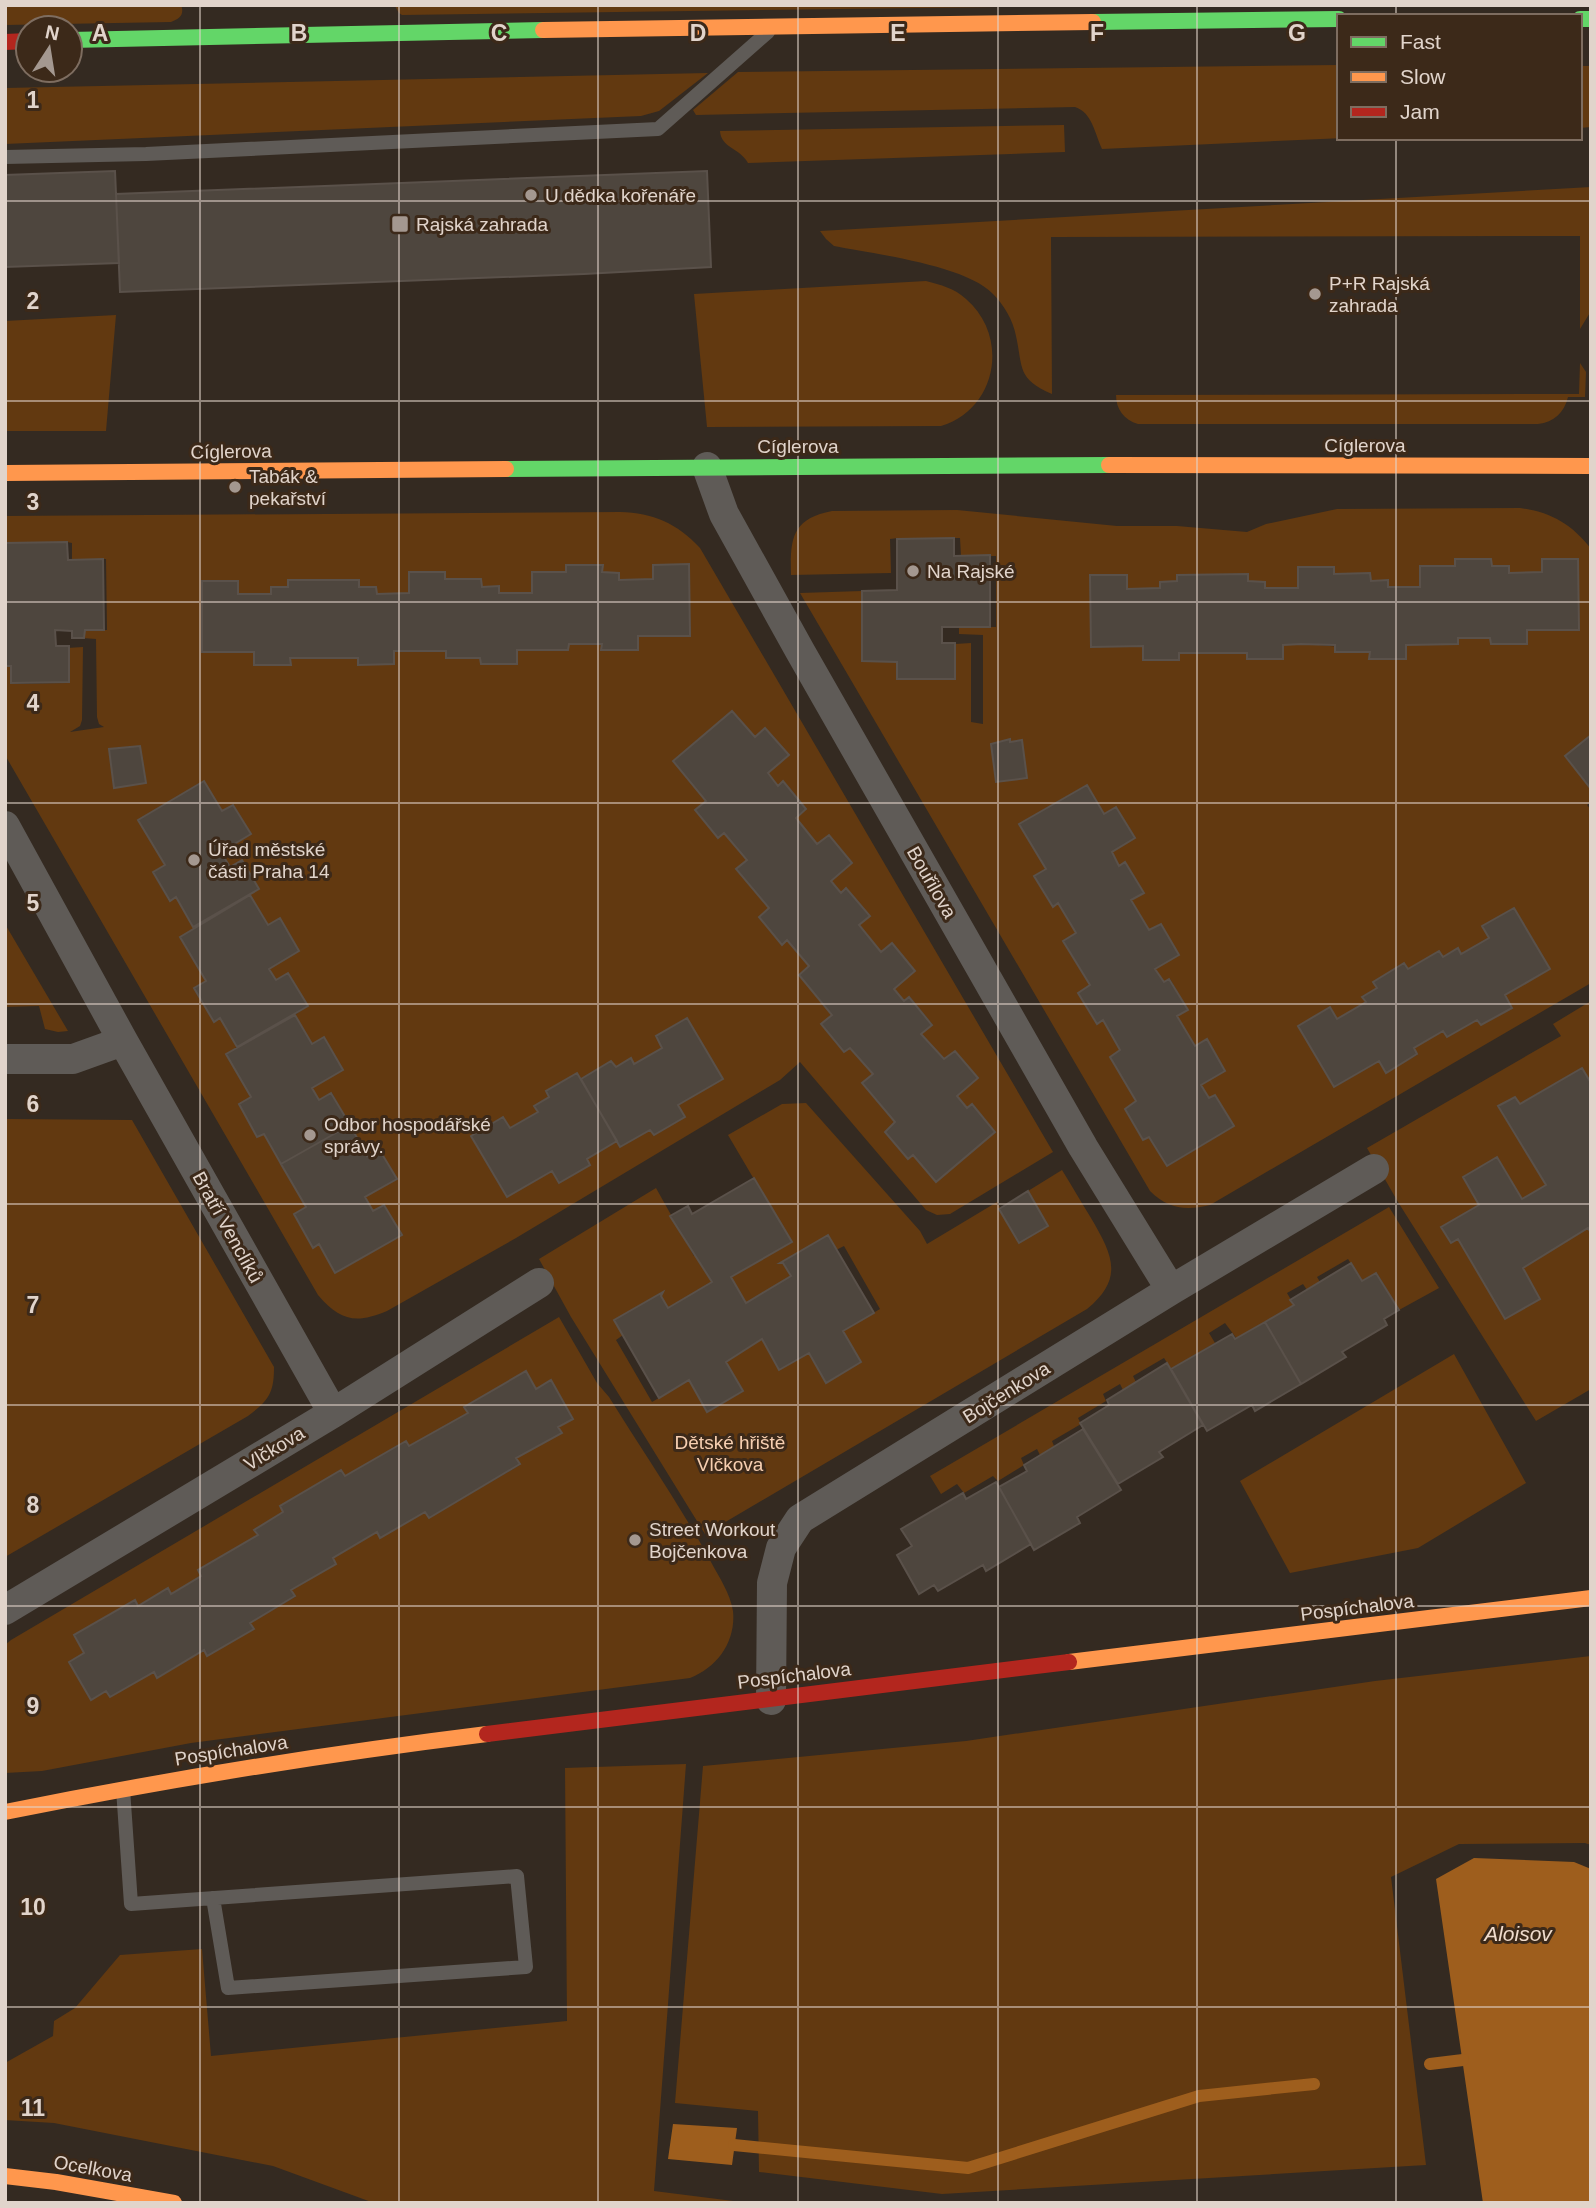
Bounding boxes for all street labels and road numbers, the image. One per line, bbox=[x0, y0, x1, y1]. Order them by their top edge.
street label: Cíglerova bbox=[1324, 435, 1406, 456]
street label: Cíglerova bbox=[757, 436, 839, 457]
street label: Cíglerova bbox=[190, 440, 272, 463]
street label: Bouřilova bbox=[903, 843, 961, 922]
street label: Bratří Venclíků bbox=[188, 1168, 267, 1286]
street label: Bojčenkova bbox=[959, 1357, 1054, 1427]
street label: Vlčkova bbox=[240, 1422, 309, 1475]
street label: Pospíchalova bbox=[1299, 1590, 1415, 1625]
street label: Pospíchalova bbox=[736, 1658, 852, 1693]
street label: Pospíchalova bbox=[173, 1731, 289, 1770]
street label: Ocelkova bbox=[52, 2151, 134, 2186]

